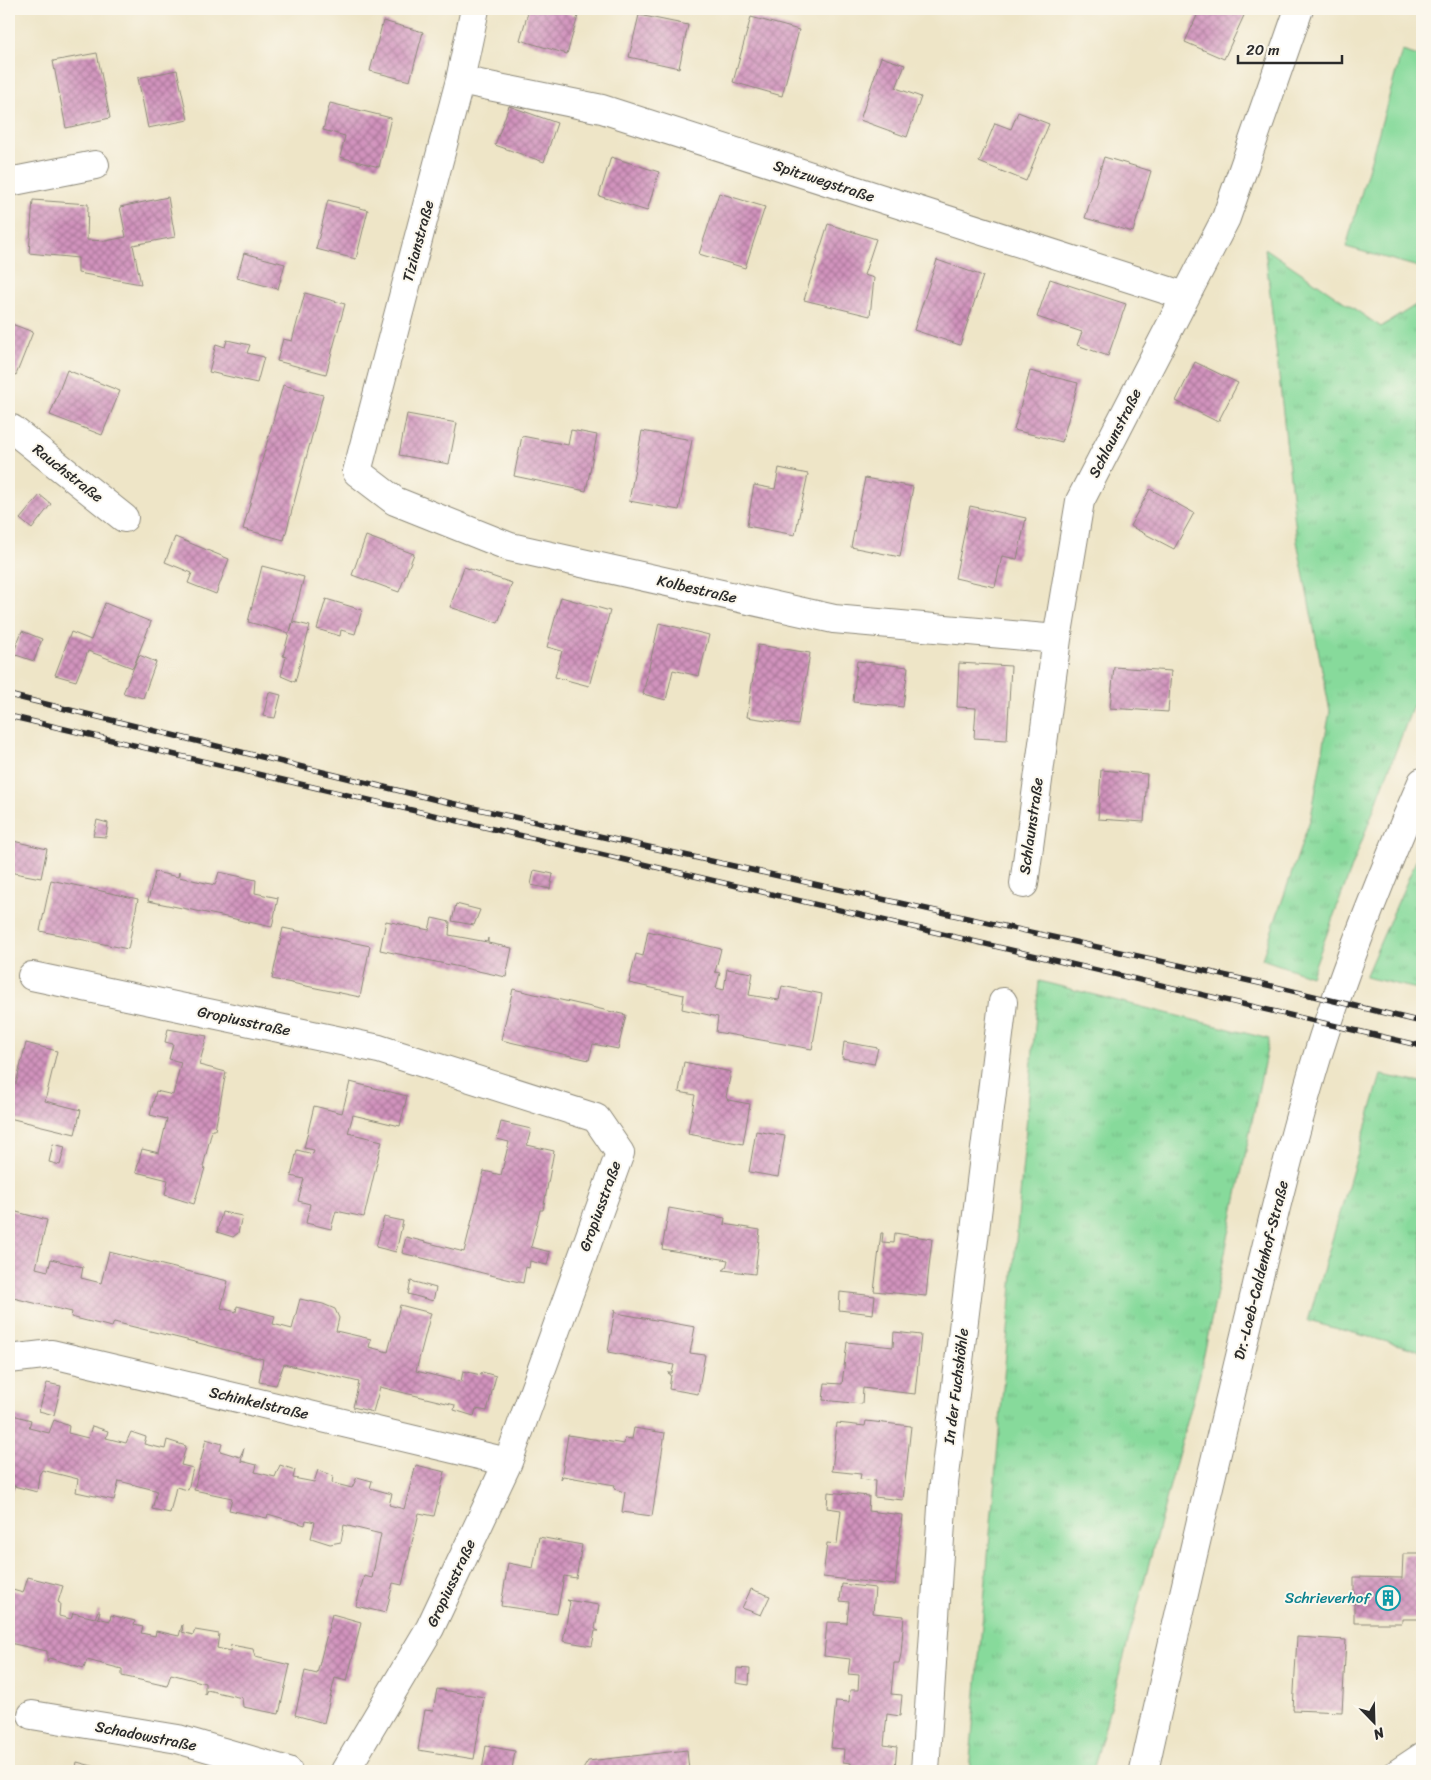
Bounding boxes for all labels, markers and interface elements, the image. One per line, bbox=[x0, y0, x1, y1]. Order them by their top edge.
scale bar bbox=[1238, 32, 1342, 64]
text: 20 m bbox=[1246, 37, 1280, 63]
street label: Spitzwegstraße bbox=[770, 152, 878, 210]
street label: Tizianstraße bbox=[395, 197, 441, 285]
street label: Schlaunstraße bbox=[1081, 383, 1149, 482]
street label: Rauchstraße bbox=[27, 437, 110, 509]
street label: Kolbestraße bbox=[655, 567, 740, 611]
street label: Schlaunstraße bbox=[1011, 776, 1051, 876]
street label: Gropiusstraße bbox=[195, 998, 293, 1044]
street label: Gropiusstraße bbox=[572, 1157, 628, 1255]
street label: Dr.-Loeb-Caldenhof-Straße bbox=[1226, 1177, 1296, 1362]
street label: In der Fuchshöhle bbox=[936, 1326, 976, 1446]
street label: Schinkelstraße bbox=[207, 1379, 312, 1427]
street label: Gropiusstraße bbox=[419, 1534, 483, 1631]
place label: Schrieverhof bbox=[1285, 1585, 1372, 1611]
building icon: Schrieverhof bbox=[1375, 1585, 1401, 1611]
north arrow bbox=[1348, 1698, 1398, 1748]
street label: Schadowstraße bbox=[93, 1713, 199, 1759]
text: N bbox=[1369, 1720, 1389, 1747]

